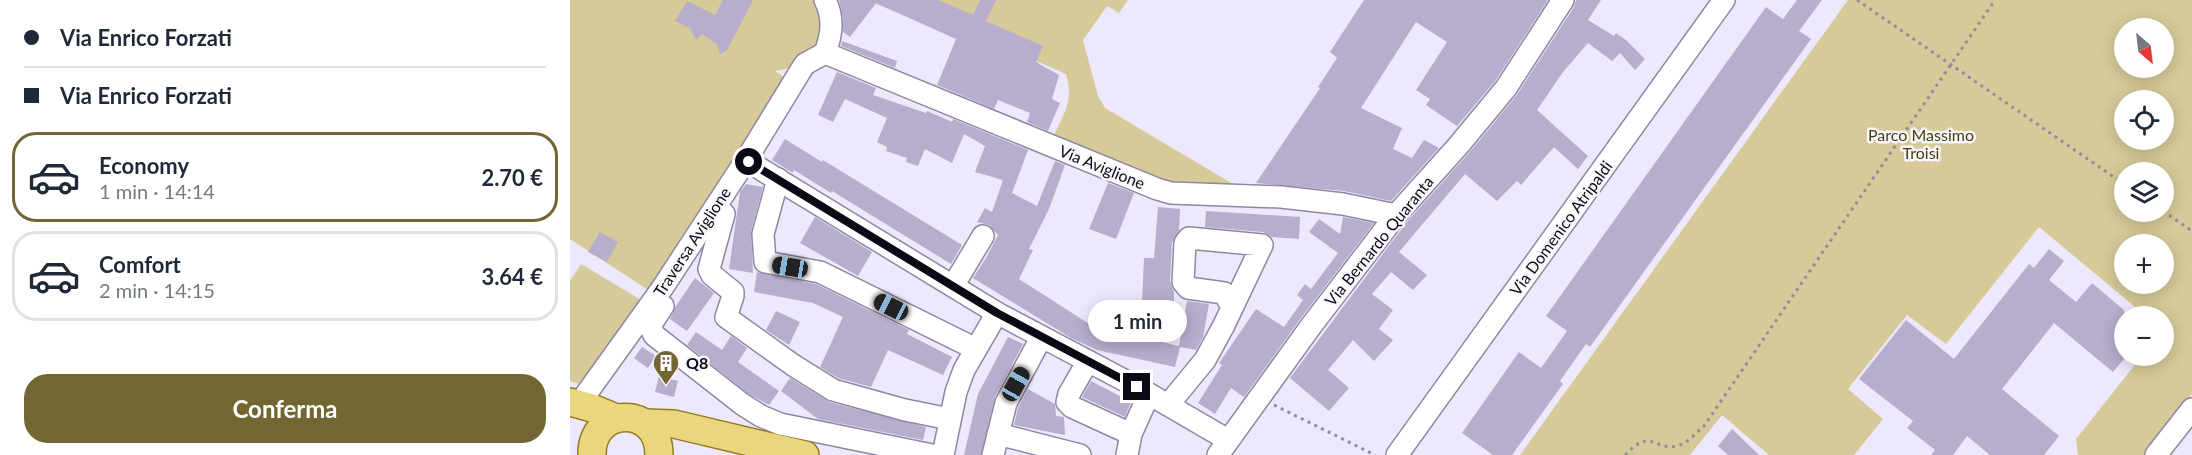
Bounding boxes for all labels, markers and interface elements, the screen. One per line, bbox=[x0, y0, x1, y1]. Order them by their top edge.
north arrow bbox=[2114, 18, 2174, 78]
map controls bbox=[2114, 18, 2174, 366]
text: Via Enrico Forzati bbox=[60, 24, 232, 51]
text: Via Enrico Forzati bbox=[60, 82, 232, 109]
button: locate bbox=[2114, 90, 2174, 150]
park label: Parco Massimo Troisi bbox=[1868, 125, 1974, 162]
street label: Via Aviglione bbox=[1057, 141, 1148, 192]
route start bbox=[735, 148, 762, 175]
icon: car bbox=[27, 150, 81, 204]
text: Economy bbox=[99, 152, 189, 179]
street label: Via Domenico Atripaldi bbox=[1505, 157, 1616, 299]
button: layers bbox=[2114, 162, 2174, 222]
text: 2.70 € bbox=[481, 164, 543, 191]
street label: Via Bernardo Quaranta bbox=[1320, 172, 1437, 309]
text: 1 min · 14:14 bbox=[99, 179, 215, 203]
street label: Traversa Aviglione bbox=[649, 183, 734, 300]
button: + bbox=[2114, 234, 2174, 294]
icon: car bbox=[27, 249, 81, 303]
text: Comfort bbox=[99, 251, 181, 278]
car bbox=[771, 255, 809, 279]
text: 3.64 € bbox=[481, 263, 543, 290]
text: 2 min · 14:15 bbox=[99, 278, 215, 302]
car bbox=[871, 291, 911, 323]
callout: 1 min bbox=[1088, 300, 1186, 342]
button: − bbox=[2114, 306, 2174, 366]
text: 1 min bbox=[1113, 309, 1162, 333]
building icon: Q8 bbox=[651, 348, 681, 386]
place label: Q8 bbox=[686, 353, 708, 372]
car bbox=[999, 364, 1033, 404]
route end bbox=[1123, 373, 1150, 400]
button: Conferma bbox=[24, 374, 546, 443]

